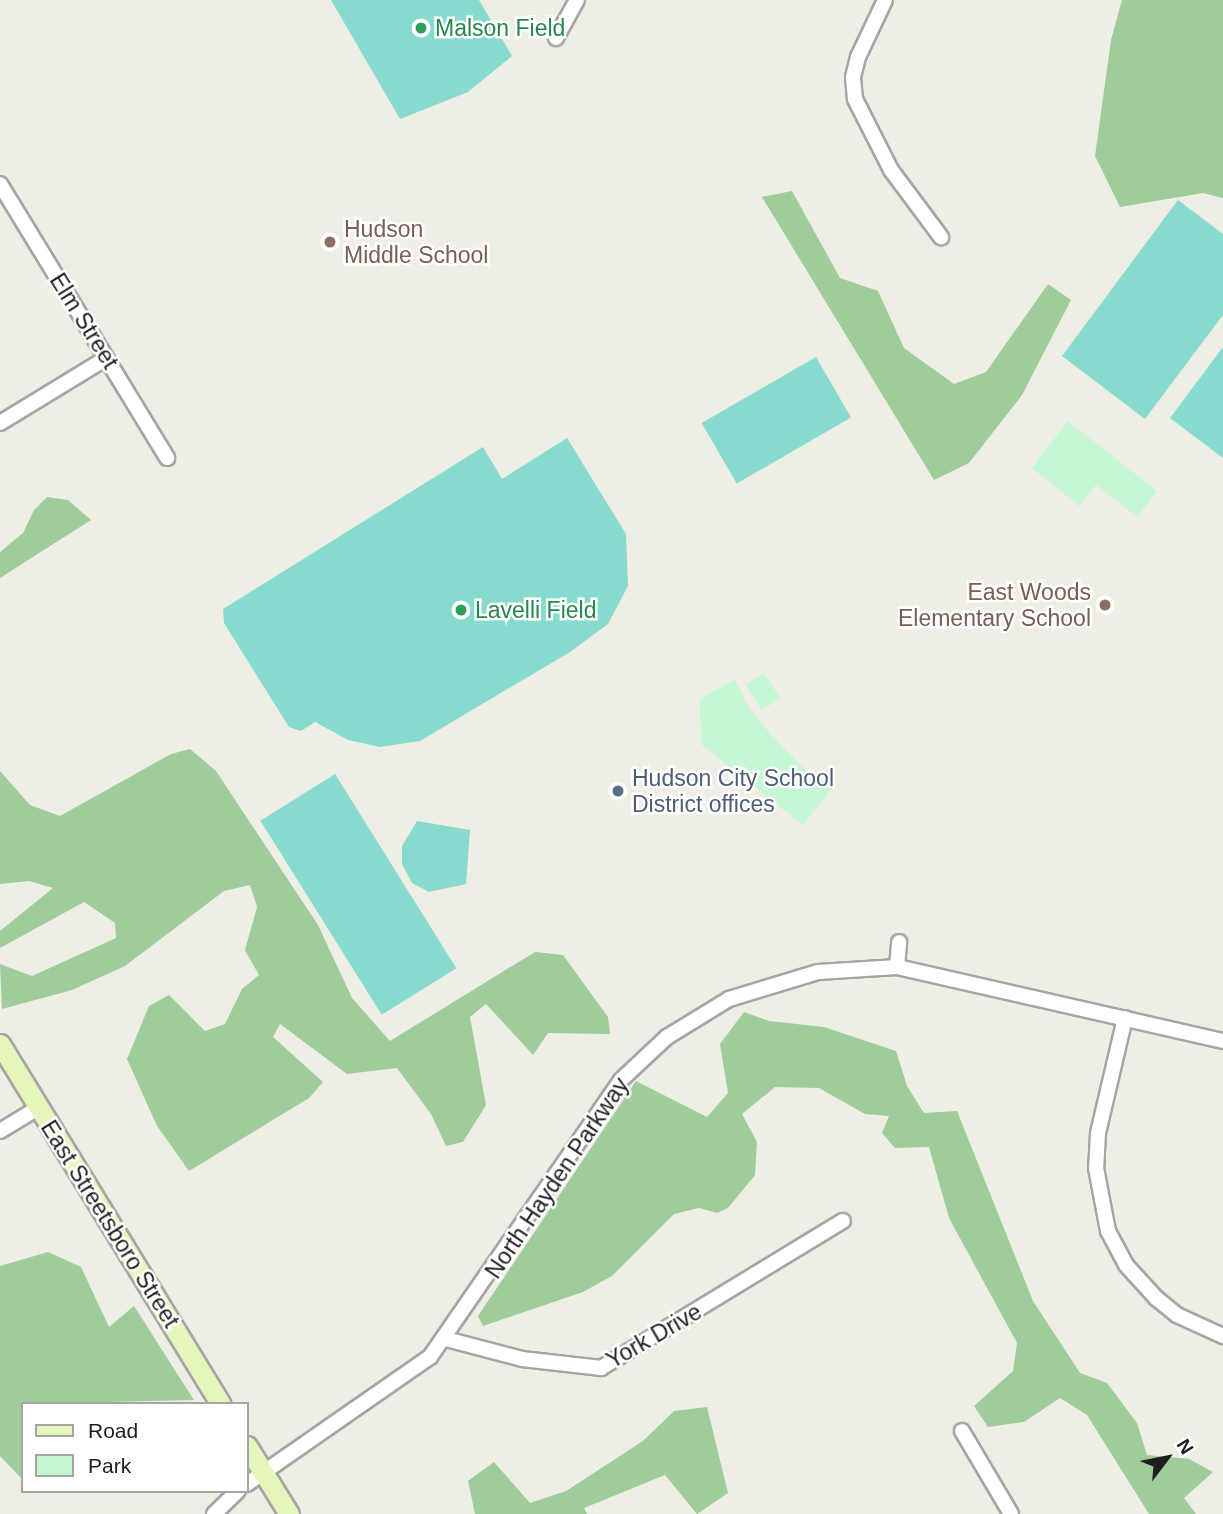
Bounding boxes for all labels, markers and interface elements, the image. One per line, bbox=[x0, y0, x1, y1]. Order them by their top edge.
place label: Malson Field bbox=[435, 14, 565, 42]
marker: Malson Field bbox=[413, 20, 429, 36]
place label: Hudson Middle School bbox=[344, 215, 488, 269]
marker: Hudson Middle School bbox=[322, 234, 338, 250]
street label: Elm Street bbox=[44, 268, 124, 374]
place label: East Woods Elementary School bbox=[898, 578, 1091, 632]
place label: Lavelli Field bbox=[475, 596, 596, 624]
marker: East Woods Elementary School bbox=[1097, 597, 1113, 613]
marker: Lavelli Field bbox=[453, 602, 469, 618]
place label: Hudson City School District offices bbox=[632, 764, 834, 818]
marker: Hudson City School District offices bbox=[610, 783, 626, 799]
street label: North Hayden Parkway bbox=[479, 1072, 635, 1284]
street label: East Streetsboro Street bbox=[35, 1115, 185, 1333]
street label: York Drive bbox=[602, 1298, 706, 1374]
legend bbox=[21, 1402, 248, 1493]
text: Road bbox=[88, 1419, 138, 1442]
north arrow bbox=[1132, 1423, 1202, 1493]
text: N bbox=[1173, 1435, 1198, 1458]
text: Park bbox=[88, 1454, 131, 1477]

